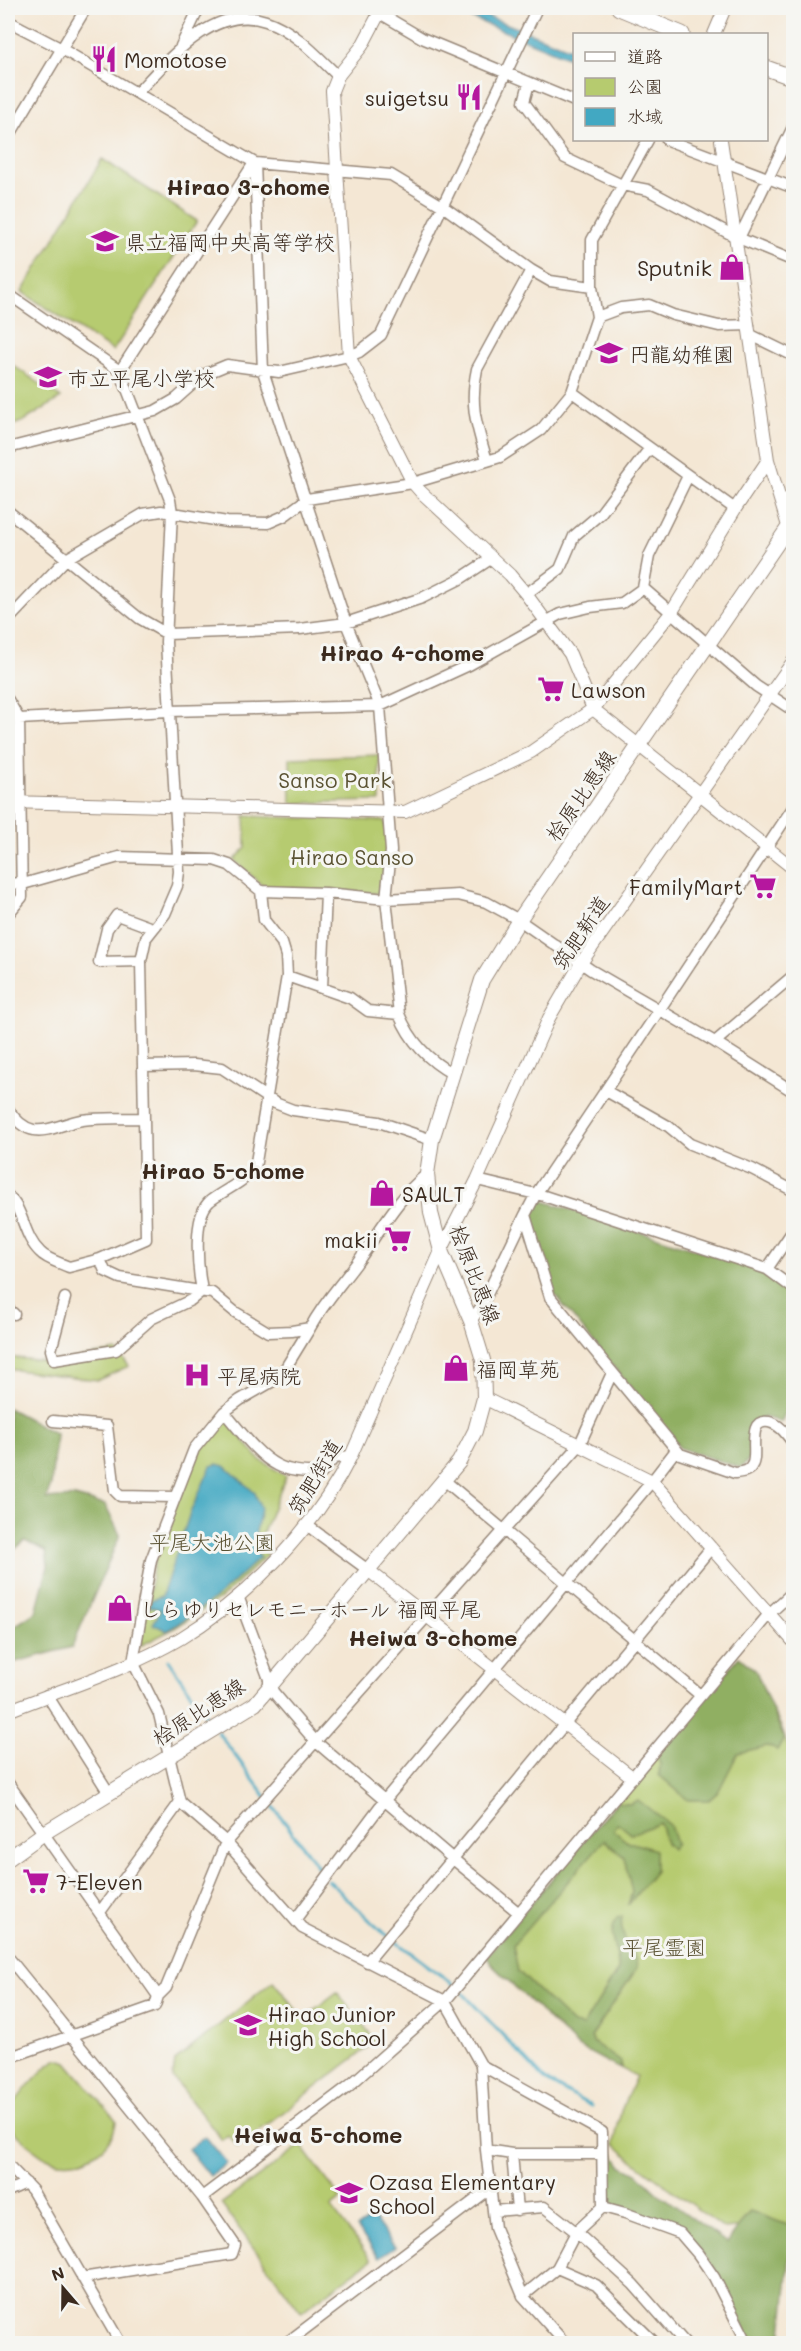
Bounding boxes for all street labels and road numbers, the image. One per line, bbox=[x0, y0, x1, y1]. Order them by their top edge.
street label: 桧原比恵線 bbox=[539, 744, 621, 846]
street label: 筑肥新道 bbox=[545, 890, 615, 974]
street label: 桧原比恵線 bbox=[445, 1220, 507, 1328]
street label: 筑肥街道 bbox=[281, 1433, 347, 1519]
street label: 桧原比恵線 bbox=[147, 1671, 249, 1751]

